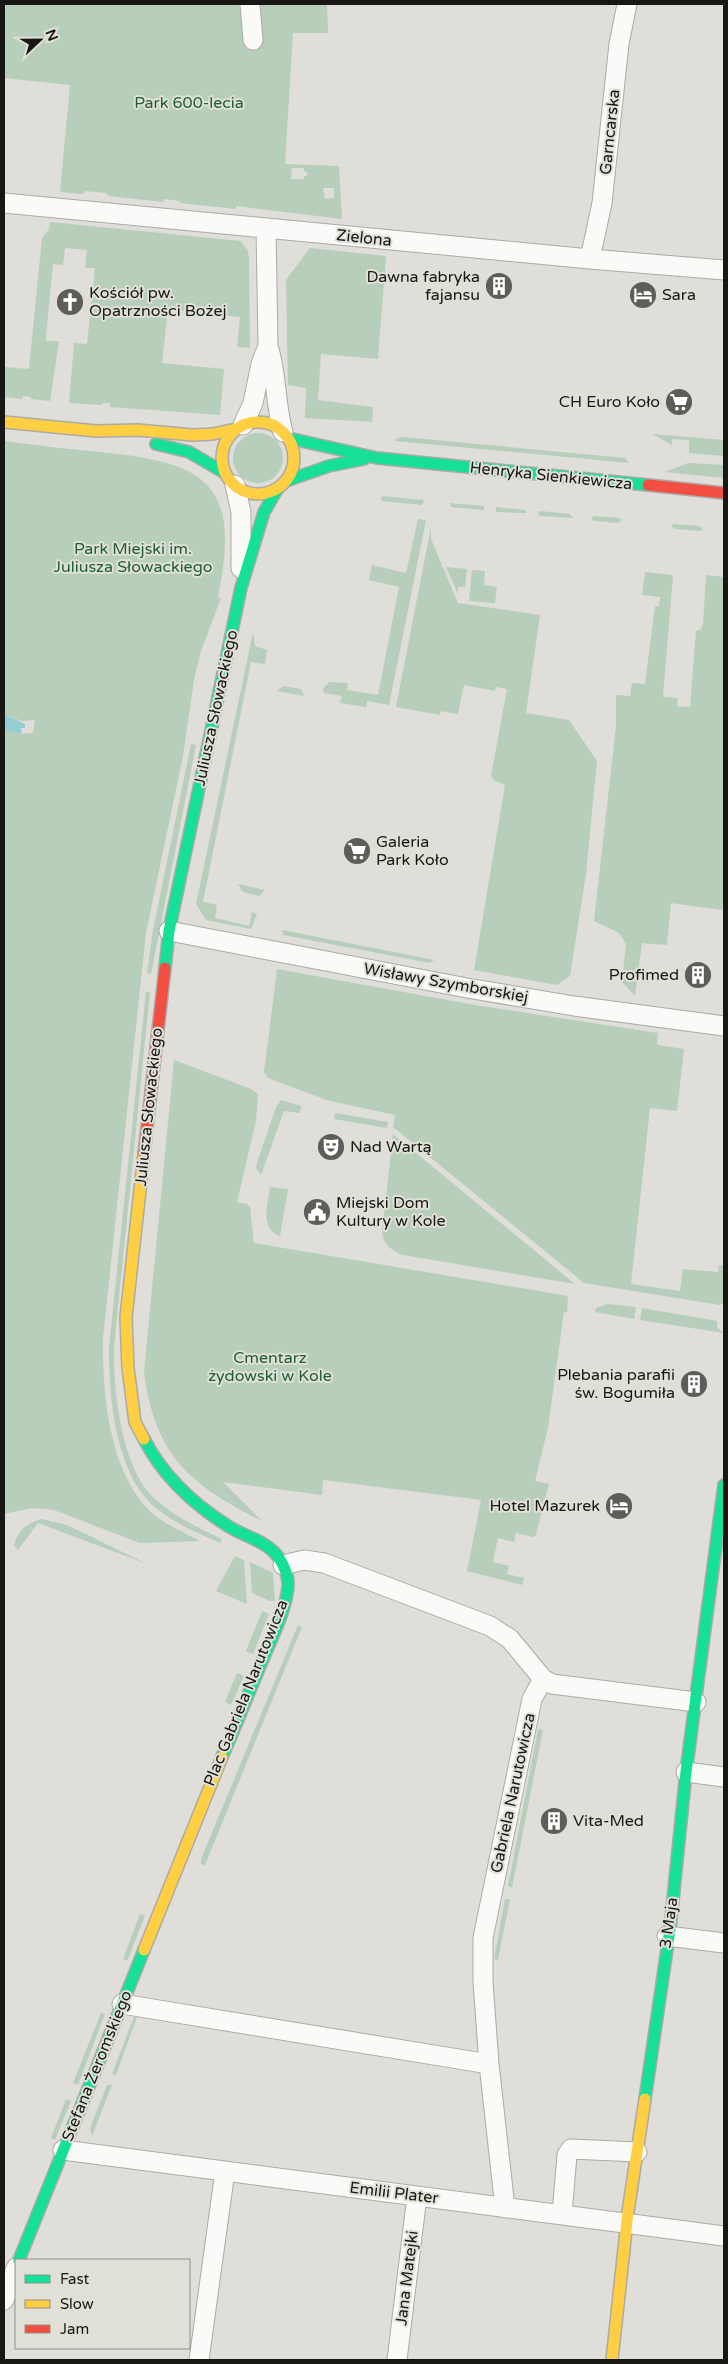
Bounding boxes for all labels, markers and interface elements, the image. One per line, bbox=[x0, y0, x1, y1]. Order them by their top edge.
north arrow bbox=[15, 15, 65, 65]
text: N bbox=[42, 27, 62, 44]
street label: Garncarska bbox=[596, 88, 624, 176]
park label: Park 600-lecia bbox=[134, 93, 244, 113]
street label: Zielona bbox=[335, 225, 393, 251]
place label: Dawna fabryka fajansu bbox=[367, 267, 480, 305]
building icon: Dawna fabryka fajansu bbox=[484, 271, 514, 301]
hotel icon: Sara bbox=[628, 280, 658, 310]
place label: Kościół pw. Opatrzności Bożej bbox=[89, 283, 227, 321]
place label: Sara bbox=[662, 285, 696, 305]
church icon: Kościół pw. Opatrzności Bożej bbox=[55, 287, 85, 317]
supermarket icon: CH Euro Koło bbox=[664, 387, 694, 417]
place label: CH Euro Koło bbox=[559, 392, 660, 412]
street label: Henryka Sienkiewicza bbox=[469, 458, 633, 494]
park label: Park Miejski im. Juliusza Słowackiego bbox=[53, 539, 213, 577]
street label: Juliusza Słowackiego bbox=[190, 628, 242, 788]
place label: Galeria Park Koło bbox=[376, 832, 449, 870]
supermarket icon: Galeria Park Koło bbox=[342, 836, 372, 866]
street label: Wisławy Szymborskiej bbox=[362, 959, 530, 1007]
building icon: Profimed bbox=[683, 960, 713, 990]
place label: Profimed bbox=[609, 965, 679, 985]
street label: Juliusza Słowackiego bbox=[131, 1027, 167, 1187]
theatre icon: Nad Wartą bbox=[316, 1132, 346, 1162]
place label: Nad Wartą bbox=[350, 1137, 432, 1157]
place label: Miejski Dom Kultury w Kole bbox=[336, 1193, 446, 1231]
public building icon: Miejski Dom Kultury w Kole bbox=[302, 1197, 332, 1227]
park label: Cmentarz żydowski w Kole bbox=[208, 1348, 332, 1386]
place label: Plebania parafii św. Bogumiła bbox=[557, 1365, 675, 1403]
building icon: Plebania parafii św. Bogumiła bbox=[679, 1369, 709, 1399]
hotel icon: Hotel Mazurek bbox=[604, 1491, 634, 1521]
place label: Hotel Mazurek bbox=[489, 1496, 600, 1516]
street label: Plac Gabriela Narutowicza bbox=[199, 1597, 293, 1789]
street label: Gabriela Narutowicza bbox=[486, 1711, 540, 1875]
building icon: Vita-Med bbox=[539, 1806, 569, 1836]
place label: Vita-Med bbox=[573, 1811, 644, 1831]
street label: 3 Maja bbox=[655, 1896, 683, 1950]
street label: Stefana Żeromskiego bbox=[58, 1988, 136, 2144]
street label: Emilii Plater bbox=[348, 2178, 440, 2208]
street label: Jana Matejki bbox=[391, 2229, 423, 2327]
legend bbox=[15, 2259, 190, 2349]
text: Fast bbox=[60, 2270, 90, 2288]
text: Slow bbox=[60, 2295, 94, 2313]
text: Jam bbox=[60, 2320, 89, 2338]

